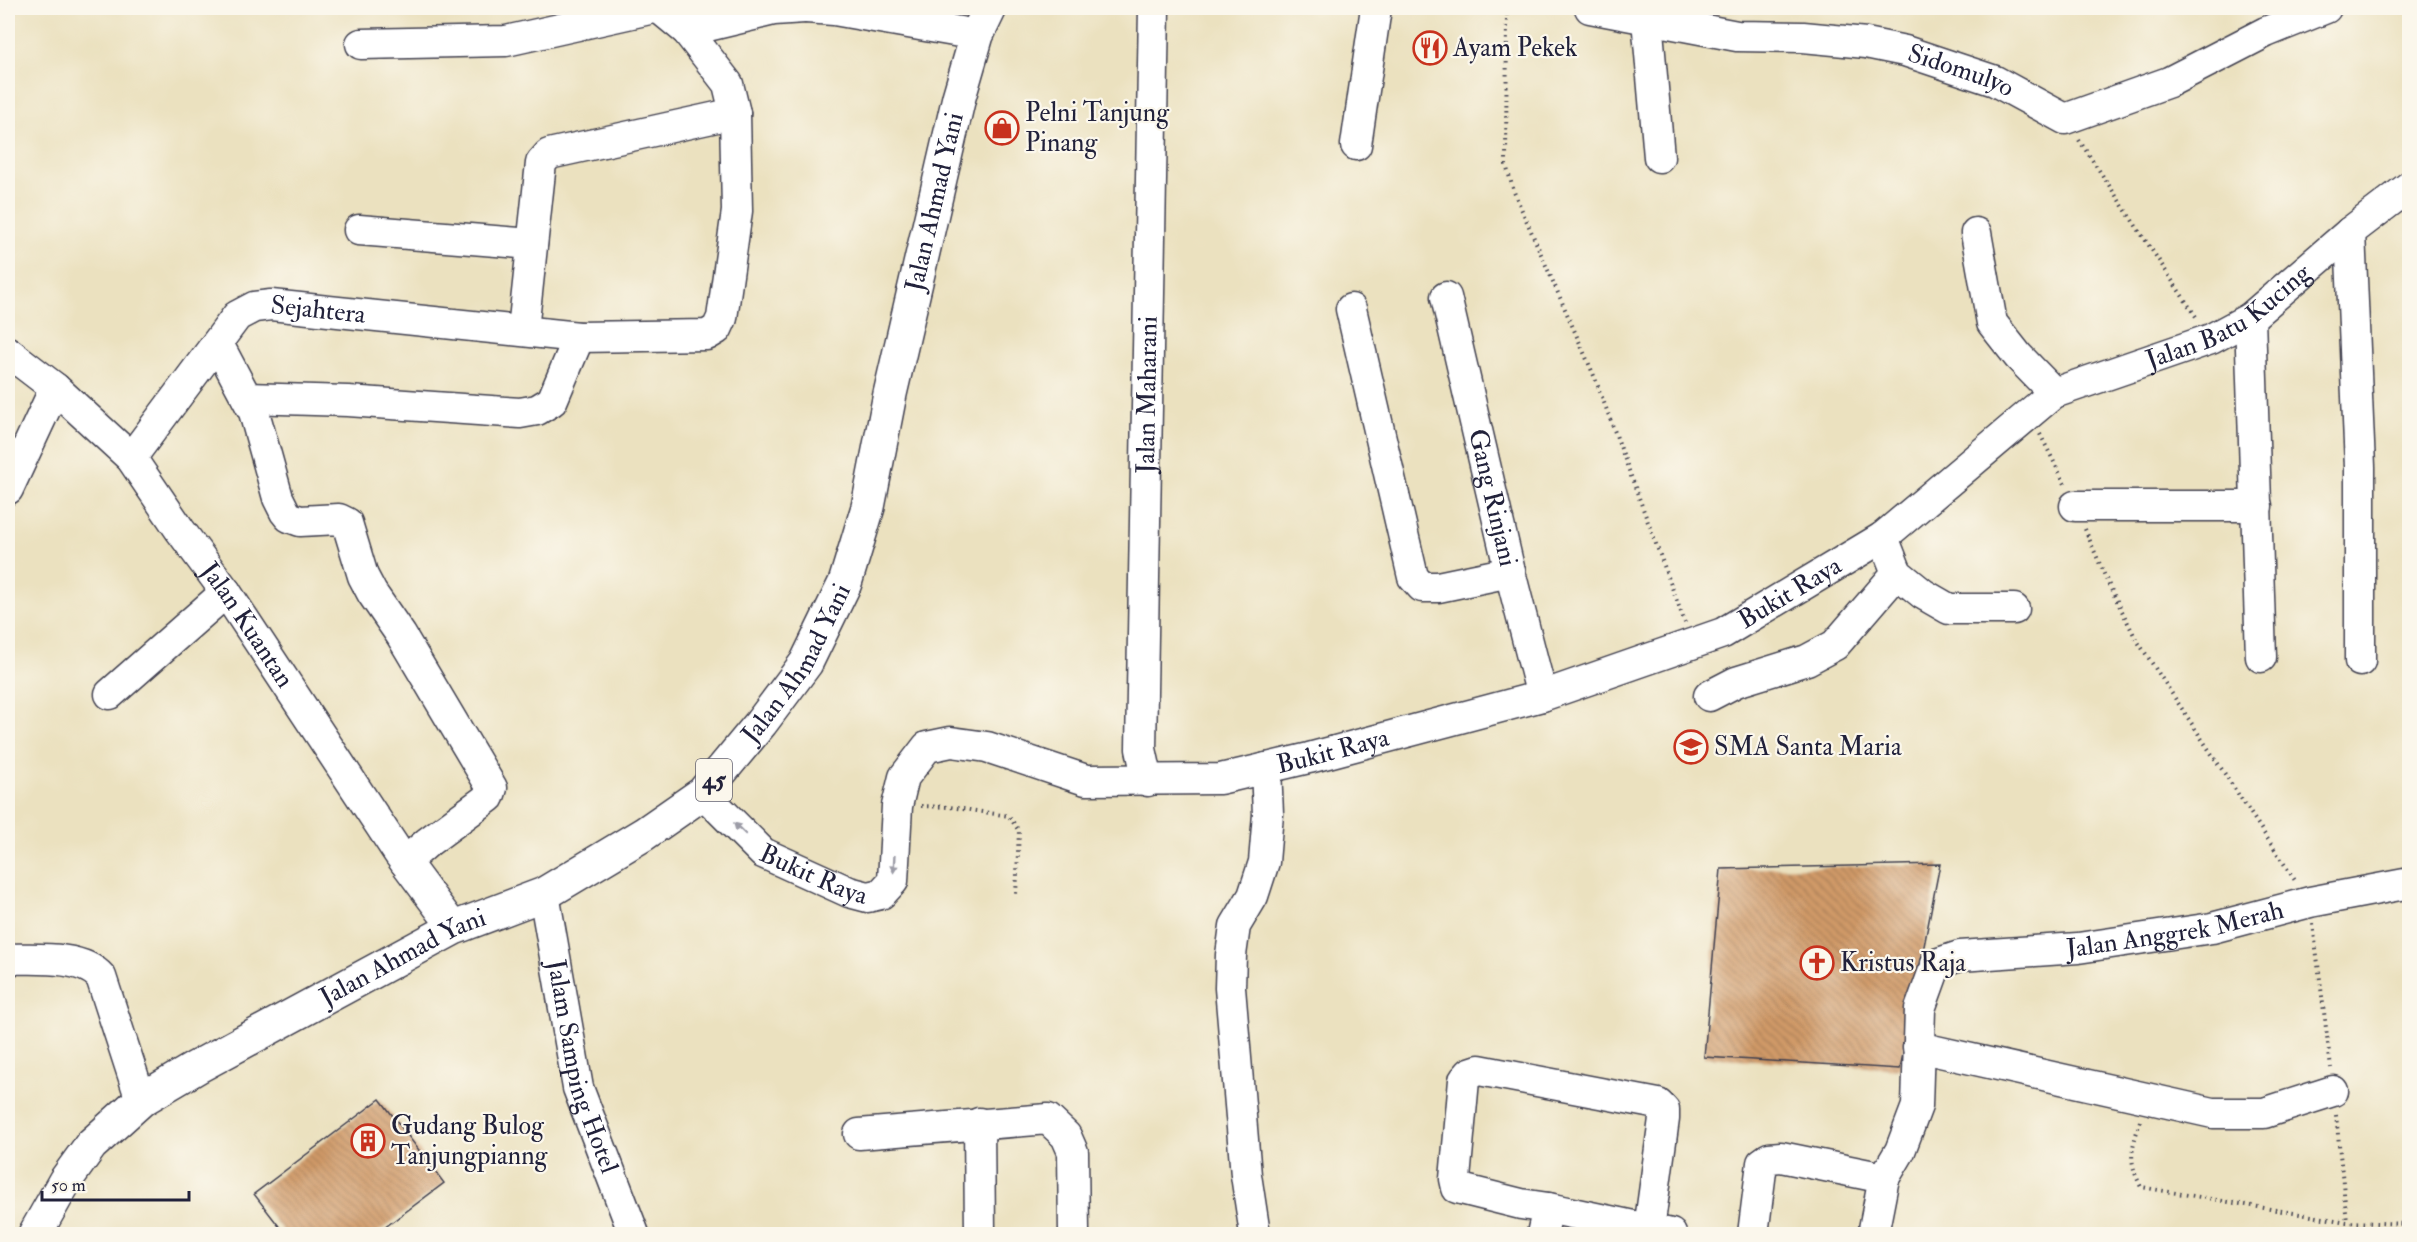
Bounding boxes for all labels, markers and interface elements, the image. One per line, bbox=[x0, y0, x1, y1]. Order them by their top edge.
restaurant icon: Ayam Pekek bbox=[1412, 30, 1448, 66]
place label: Ayam Pekek bbox=[1452, 32, 1578, 64]
street label: Sidomulyo bbox=[1904, 37, 2020, 104]
place label: Pelni Tanjung Pinang bbox=[1025, 97, 1170, 159]
street label: Jalan Ahmad Yani bbox=[898, 109, 971, 296]
shop icon: Pelni Tanjung Pinang bbox=[984, 110, 1020, 146]
street label: Jalan Batu Kucing bbox=[2141, 256, 2318, 376]
street label: Sejahtera bbox=[269, 289, 368, 331]
street label: Jalan Maharani bbox=[1130, 316, 1165, 475]
street label: Gang Rinjani bbox=[1461, 426, 1524, 570]
street label: Bukit Raya bbox=[1732, 550, 1847, 636]
street label: Jalan Kuantan bbox=[193, 555, 301, 694]
street label: Jalan Ahmad Yani bbox=[734, 579, 858, 751]
street label: Bukit Raya bbox=[1273, 721, 1393, 781]
school or university icon: SMA Santa Maria bbox=[1673, 729, 1709, 765]
place label: SMA Santa Maria bbox=[1714, 731, 1902, 763]
road number: 45 bbox=[696, 759, 732, 801]
one-way arrow bbox=[733, 823, 747, 837]
street label: Bukit Raya bbox=[754, 837, 871, 912]
one-way arrow bbox=[889, 855, 898, 874]
street label: Jalan Anggrek Merah bbox=[2064, 894, 2287, 965]
street label: Jalan Ahmad Yani bbox=[313, 901, 490, 1014]
church icon: Kristus Raja bbox=[1799, 945, 1835, 981]
place label: Kristus Raja bbox=[1840, 947, 1966, 979]
street label: Jalam Samping Hotel bbox=[540, 956, 625, 1178]
place label: Gudang Bulog Tanjungpianng bbox=[391, 1110, 549, 1173]
building icon: Gudang Bulog Tanjungpianng bbox=[350, 1123, 386, 1159]
scale bar bbox=[42, 1164, 189, 1202]
text: 50 m bbox=[51, 1174, 86, 1197]

